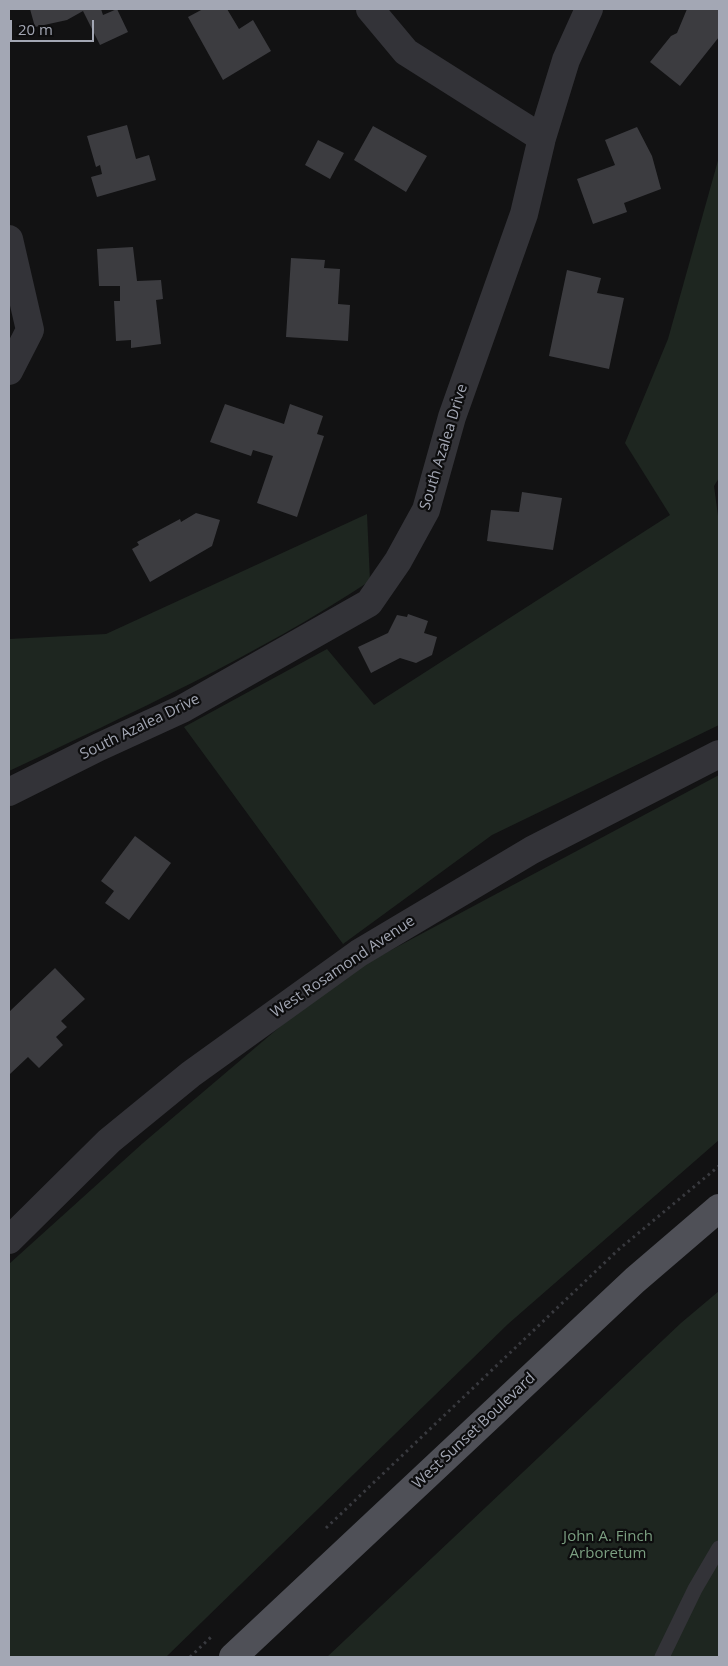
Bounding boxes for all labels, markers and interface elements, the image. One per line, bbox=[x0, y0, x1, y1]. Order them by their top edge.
scale bar bbox=[12, 10, 96, 42]
text: 20 m bbox=[18, 19, 53, 39]
street label: South Azalea Drive bbox=[416, 382, 472, 512]
street label: South Azalea Drive bbox=[77, 690, 203, 764]
street label: West Rosamond Avenue bbox=[268, 912, 418, 1022]
street label: West Sunset Boulevard bbox=[409, 1369, 539, 1493]
park label: John A. Finch Arboretum bbox=[563, 1528, 653, 1563]

